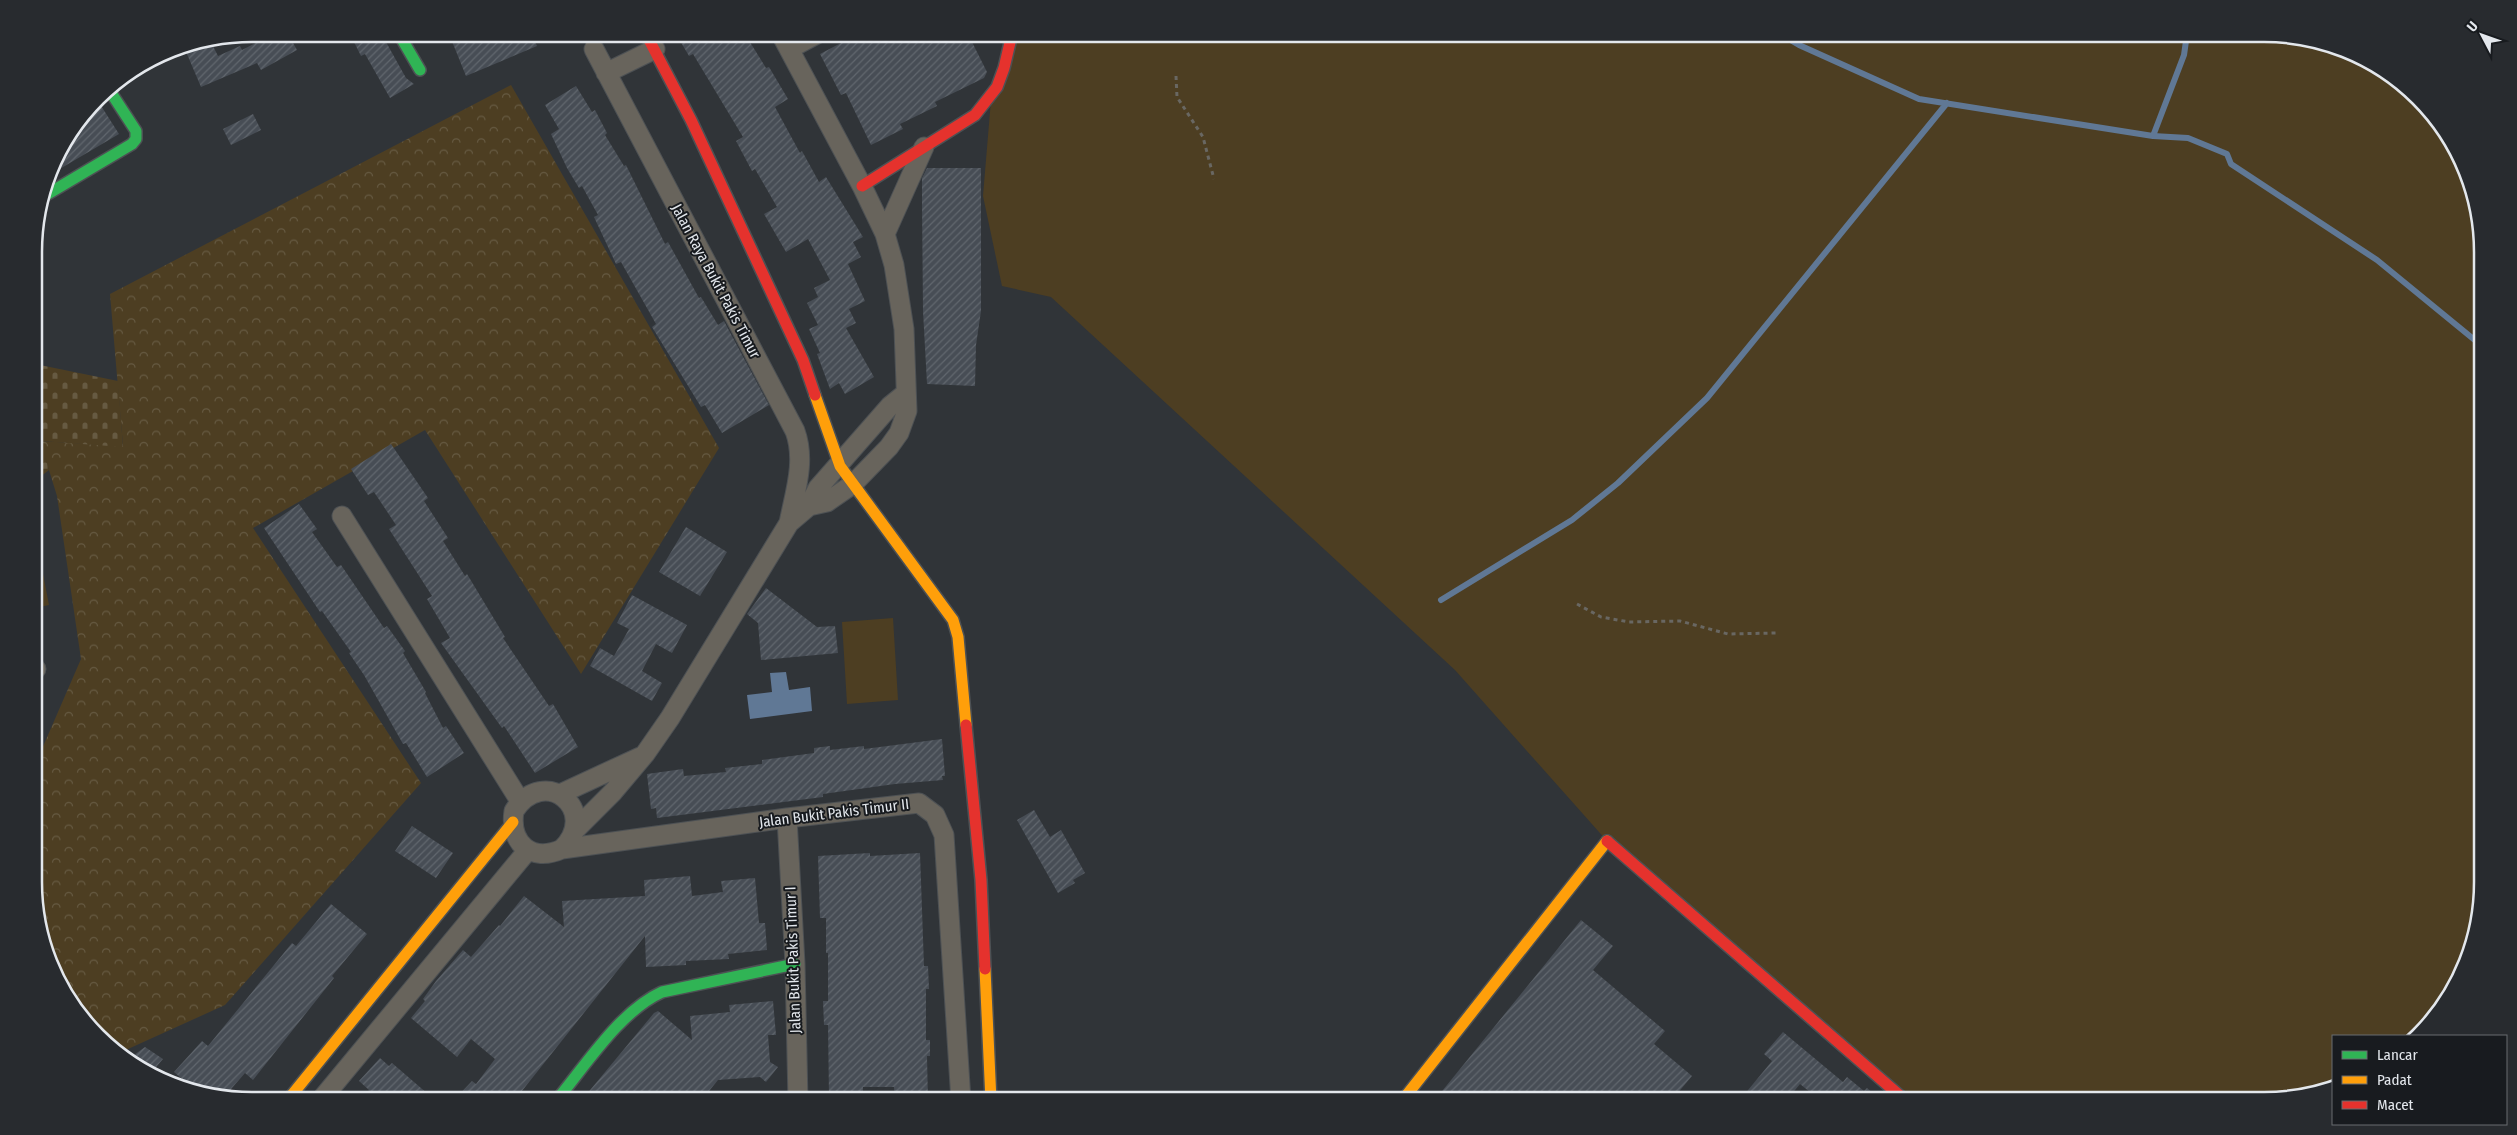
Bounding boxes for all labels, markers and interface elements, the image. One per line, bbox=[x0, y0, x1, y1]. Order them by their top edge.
north arrow bbox=[2457, 10, 2507, 60]
text: U bbox=[2463, 18, 2482, 35]
street label: Jalan Raya Bukit Pakis Timur bbox=[668, 201, 765, 362]
street label: Jalan Bukit Pakis Timur II bbox=[758, 795, 910, 831]
street label: Jalan Bukit Pakis Timur I bbox=[781, 886, 805, 1034]
legend bbox=[2332, 1035, 2507, 1125]
text: Lancar bbox=[2377, 1046, 2418, 1064]
text: Padat bbox=[2377, 1071, 2412, 1089]
text: Macet bbox=[2377, 1096, 2414, 1114]

